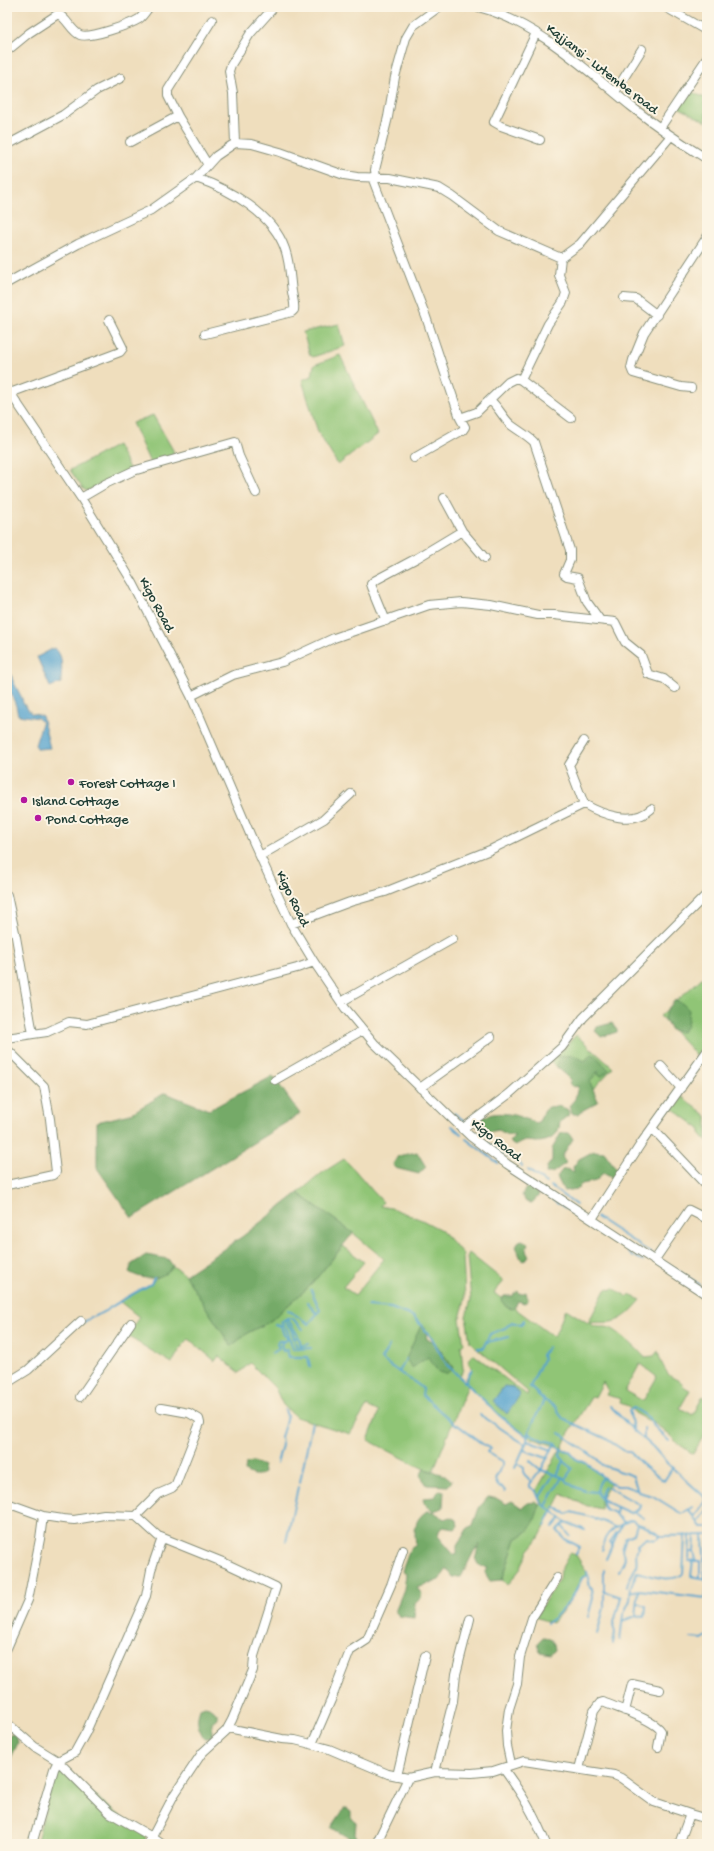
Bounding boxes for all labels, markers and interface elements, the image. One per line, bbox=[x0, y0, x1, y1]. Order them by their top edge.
street label: Kajjansi - Lutembe road bbox=[542, 21, 662, 120]
street label: Kigo Road bbox=[134, 575, 178, 637]
place label: Forest Cottage I bbox=[78, 776, 176, 793]
marker: Forest Cottage I bbox=[66, 777, 76, 787]
place label: Island Cottage bbox=[32, 794, 120, 811]
marker: Island Cottage bbox=[19, 795, 29, 805]
place label: Pond Cottage bbox=[45, 812, 129, 829]
marker: Pond Cottage bbox=[33, 813, 43, 823]
street label: Kigo Road bbox=[271, 868, 313, 931]
street label: Kigo Road bbox=[467, 1116, 526, 1167]

